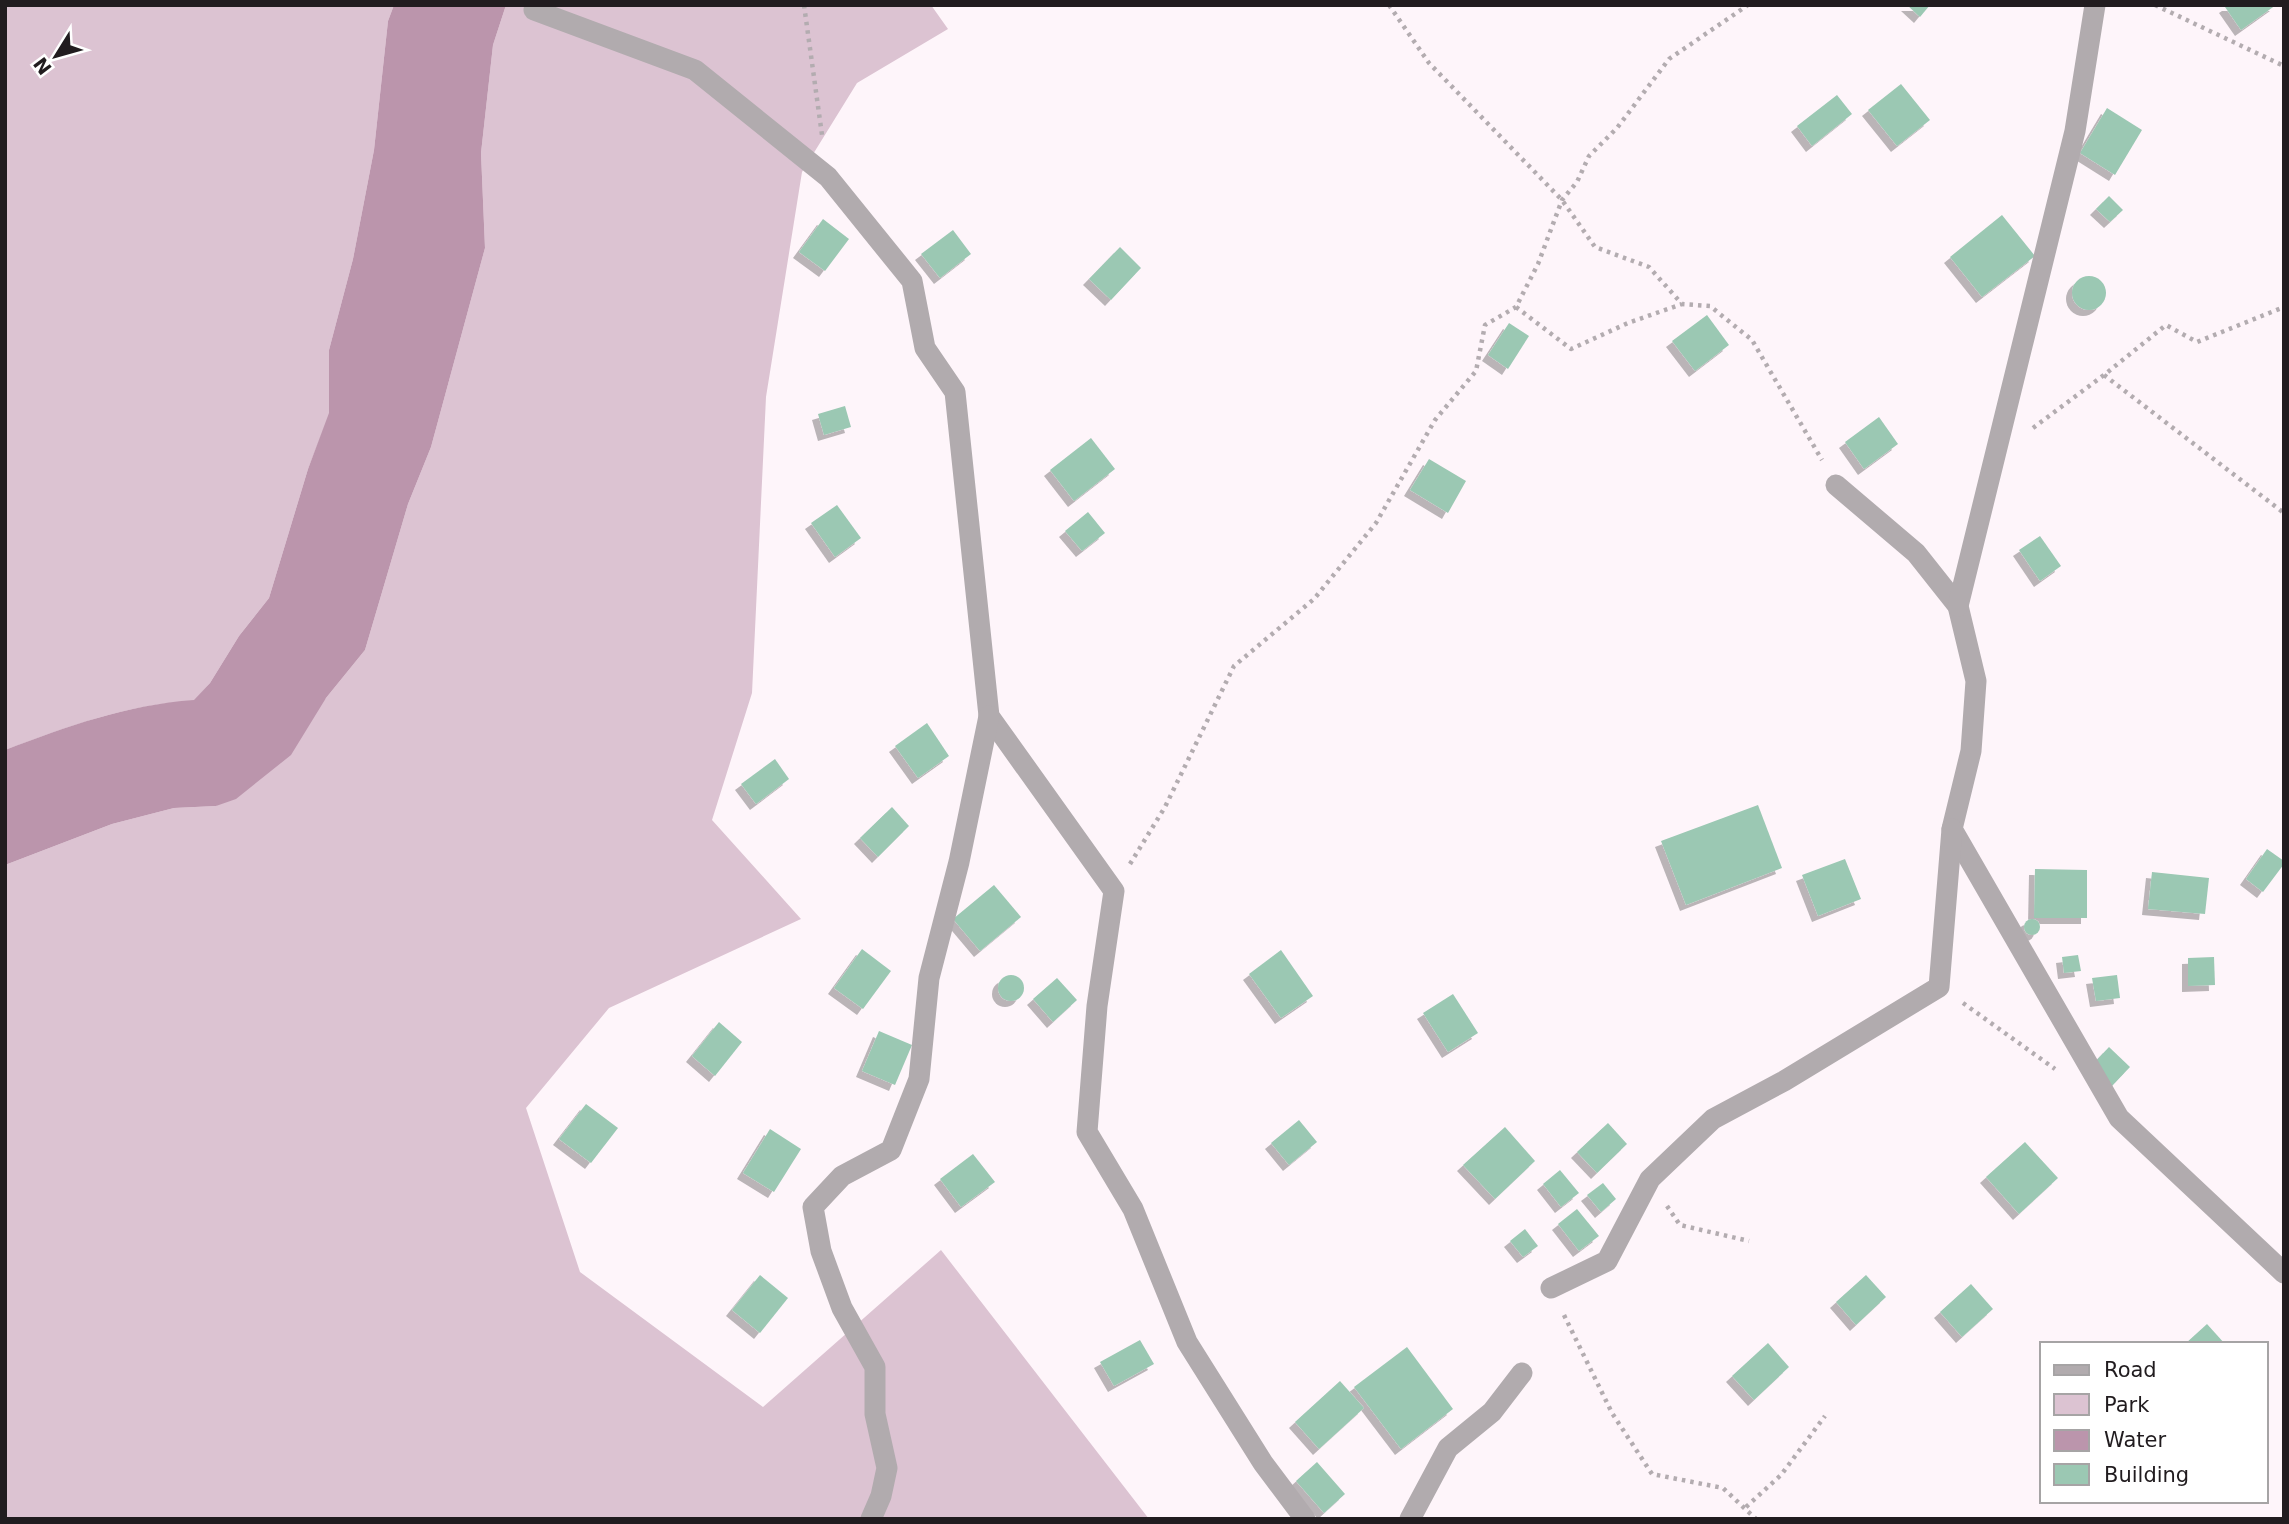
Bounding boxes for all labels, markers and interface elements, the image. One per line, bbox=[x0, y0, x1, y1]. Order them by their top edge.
north arrow bbox=[21, 21, 91, 91]
text: N bbox=[29, 53, 56, 79]
legend bbox=[2040, 1342, 2268, 1503]
text: Road bbox=[2104, 1358, 2157, 1382]
text: Park bbox=[2104, 1393, 2150, 1417]
text: Water bbox=[2104, 1428, 2166, 1452]
text: Building bbox=[2104, 1463, 2189, 1487]

